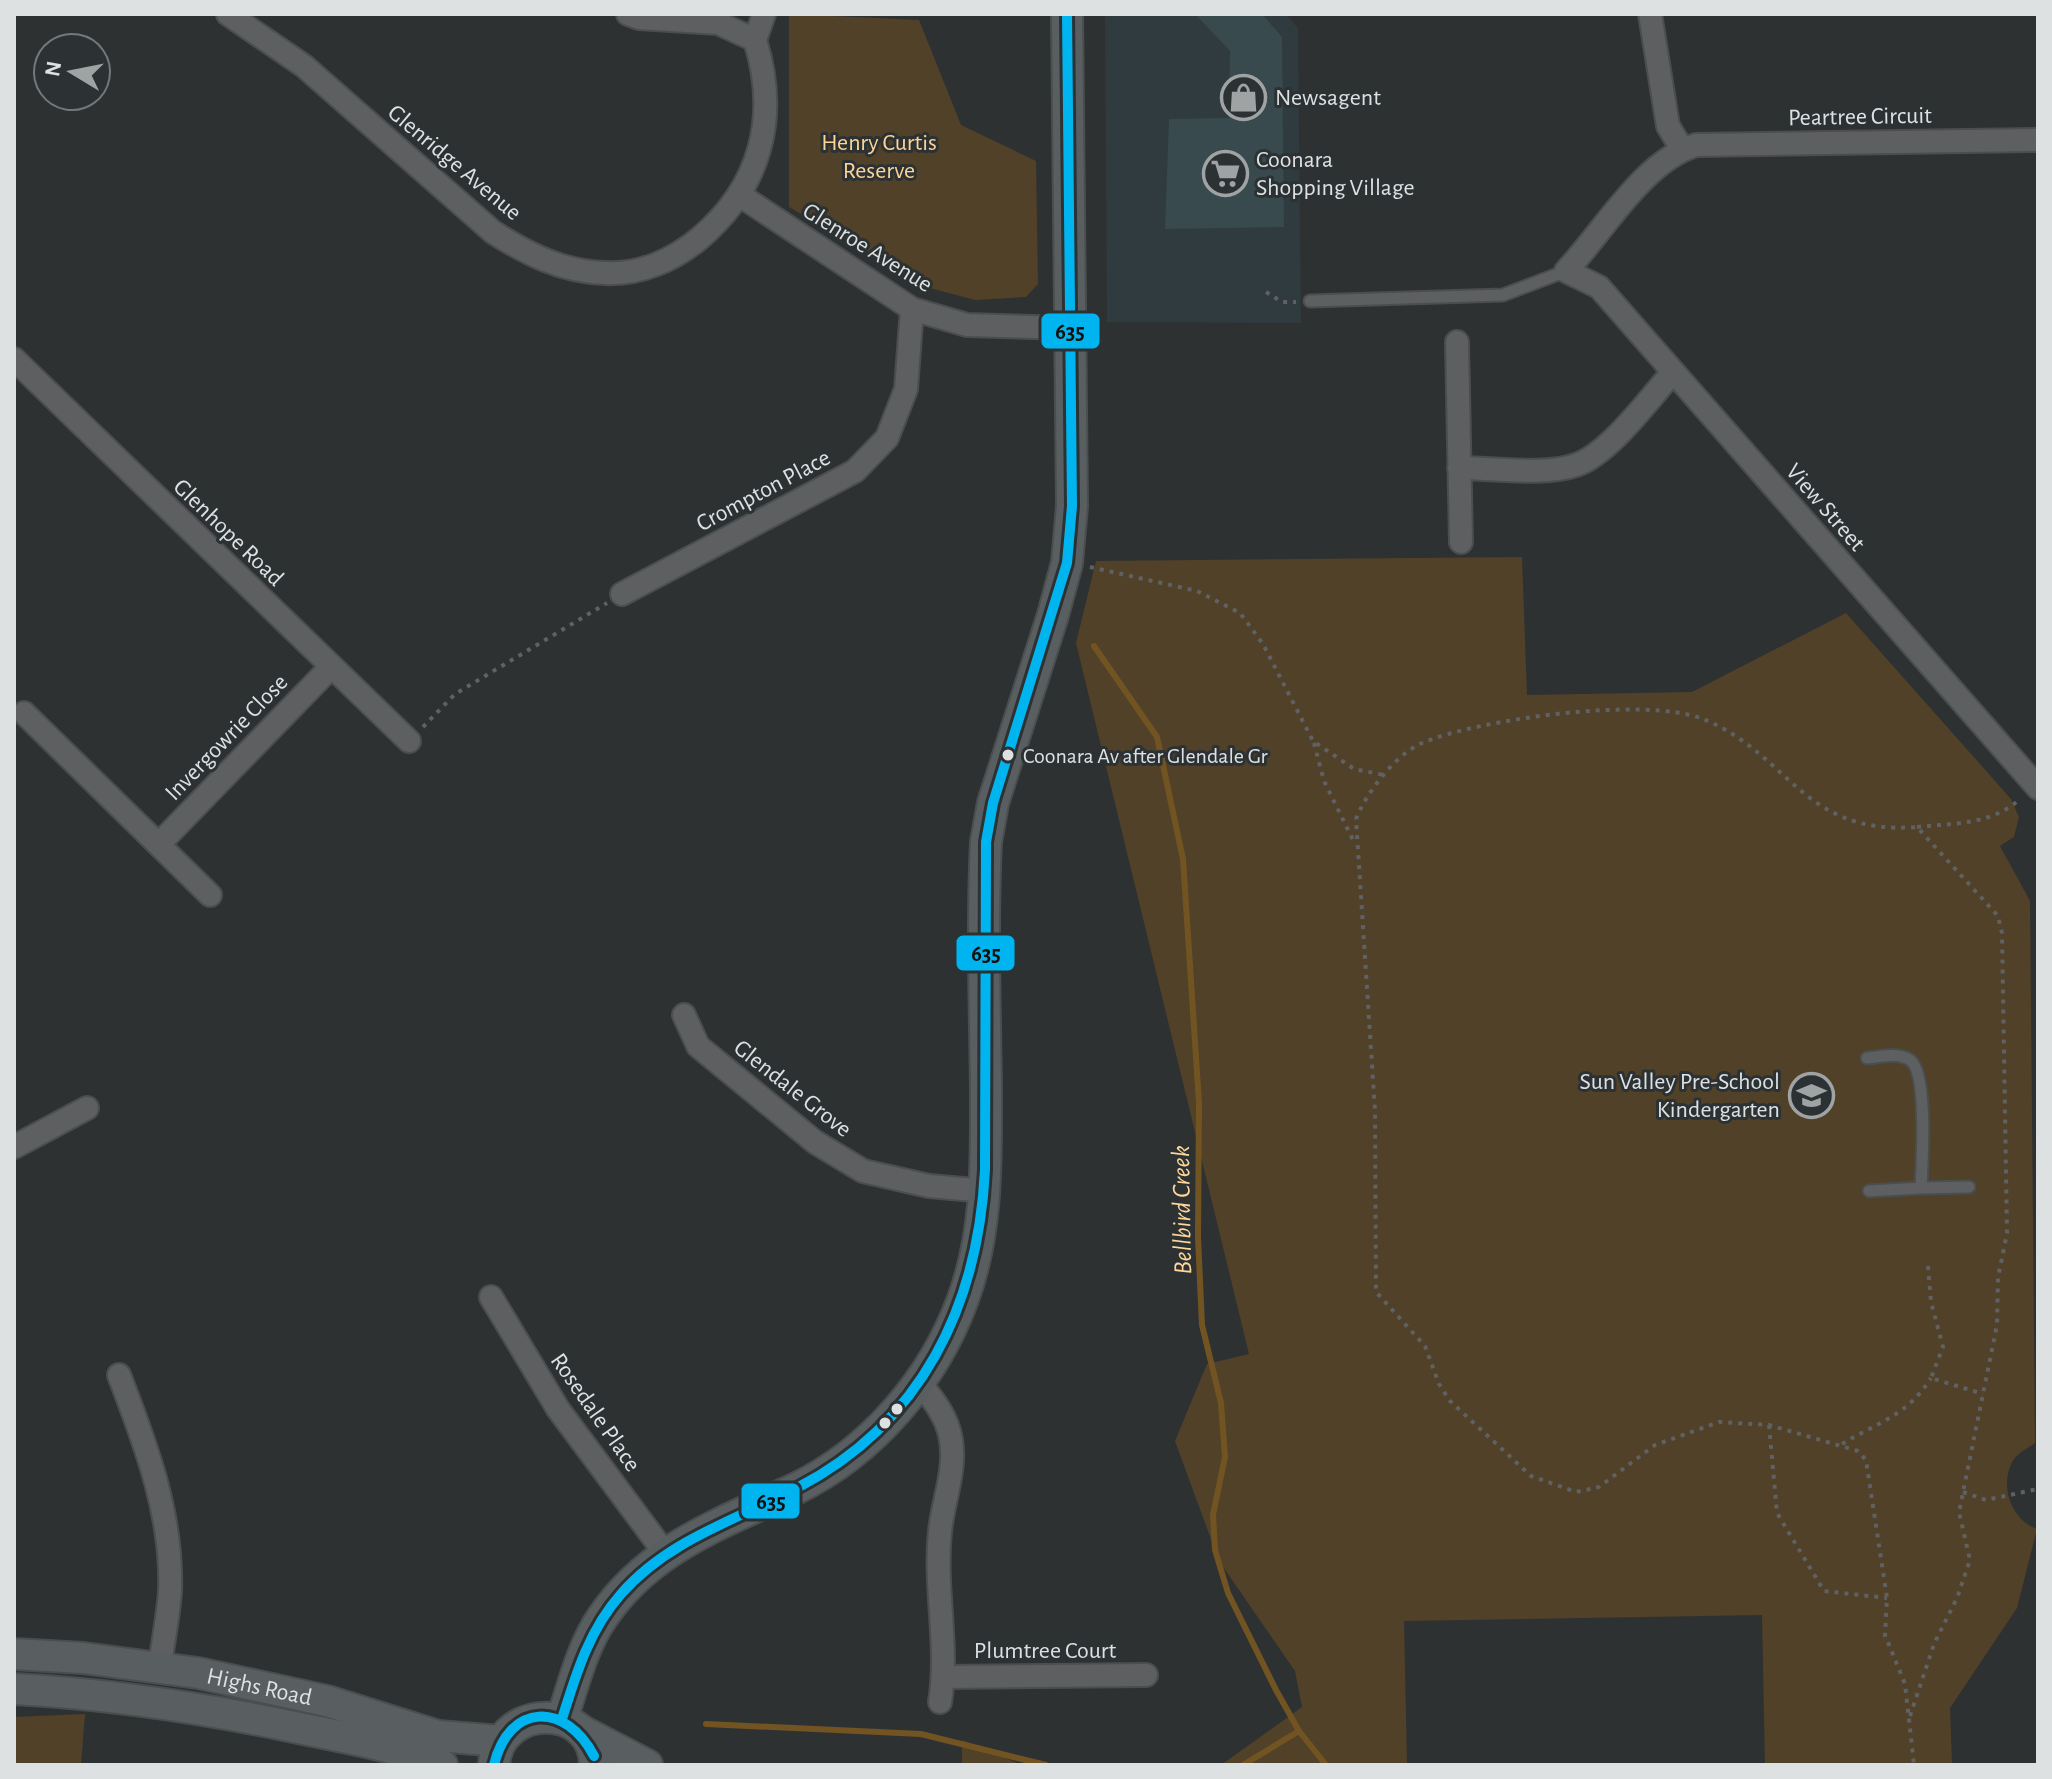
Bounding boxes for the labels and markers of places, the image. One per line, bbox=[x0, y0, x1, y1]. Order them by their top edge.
shop icon: Newsagent bbox=[1220, 73, 1268, 121]
place label: Newsagent bbox=[1275, 86, 1381, 110]
place label: Coonara Shopping Village bbox=[1256, 148, 1415, 200]
supermarket icon: Coonara Shopping Village bbox=[1201, 149, 1249, 197]
place label: Coonara Av after Glendale Gr bbox=[1023, 745, 1268, 767]
marker: Coonara Av after Glendale Gr bbox=[1000, 747, 1016, 763]
place label: Sun Valley Pre-School Kindergarten bbox=[1580, 1070, 1780, 1122]
school or university icon: Sun Valley Pre-School Kindergarten bbox=[1787, 1071, 1835, 1119]
unlabelled marker bbox=[889, 1401, 905, 1417]
unlabelled marker bbox=[877, 1415, 893, 1431]

